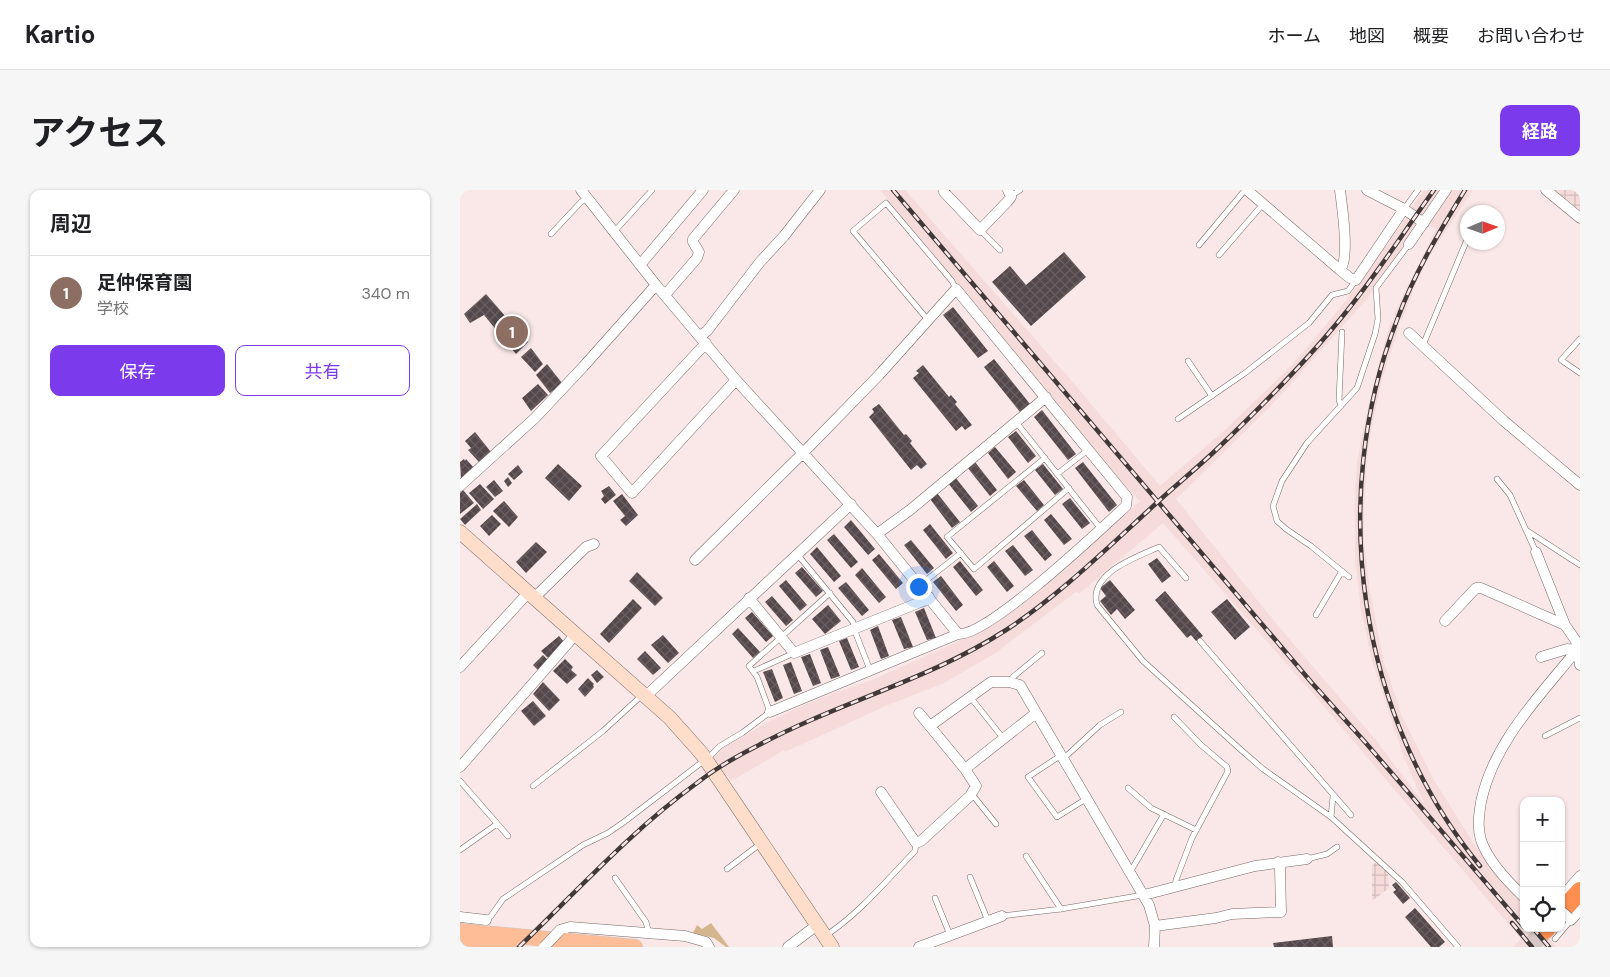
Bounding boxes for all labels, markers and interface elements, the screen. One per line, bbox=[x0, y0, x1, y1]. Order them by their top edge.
text: Kartio bbox=[25, 19, 95, 50]
text: ホーム bbox=[1268, 24, 1321, 48]
text: 地図 bbox=[1349, 24, 1385, 48]
text: 概要 bbox=[1413, 24, 1449, 48]
text: お問い合わせ bbox=[1477, 24, 1585, 48]
button: 経路 bbox=[1500, 105, 1580, 156]
text: アクセス bbox=[30, 110, 168, 156]
north arrow bbox=[1460, 205, 1505, 250]
text: 周辺 bbox=[50, 210, 92, 238]
text: 足仲保育園 bbox=[97, 270, 192, 295]
text: 1 bbox=[63, 283, 69, 304]
text: 340 m bbox=[361, 283, 410, 304]
text: 学校 bbox=[97, 298, 129, 319]
pin: 1 bbox=[496, 313, 528, 351]
button: 保存 bbox=[50, 345, 225, 396]
button: 共有 bbox=[235, 345, 410, 396]
your location bbox=[906, 574, 932, 600]
map controls bbox=[1520, 797, 1565, 932]
button: + bbox=[1520, 797, 1565, 842]
button: − bbox=[1520, 842, 1565, 887]
button: locate bbox=[1520, 887, 1565, 932]

